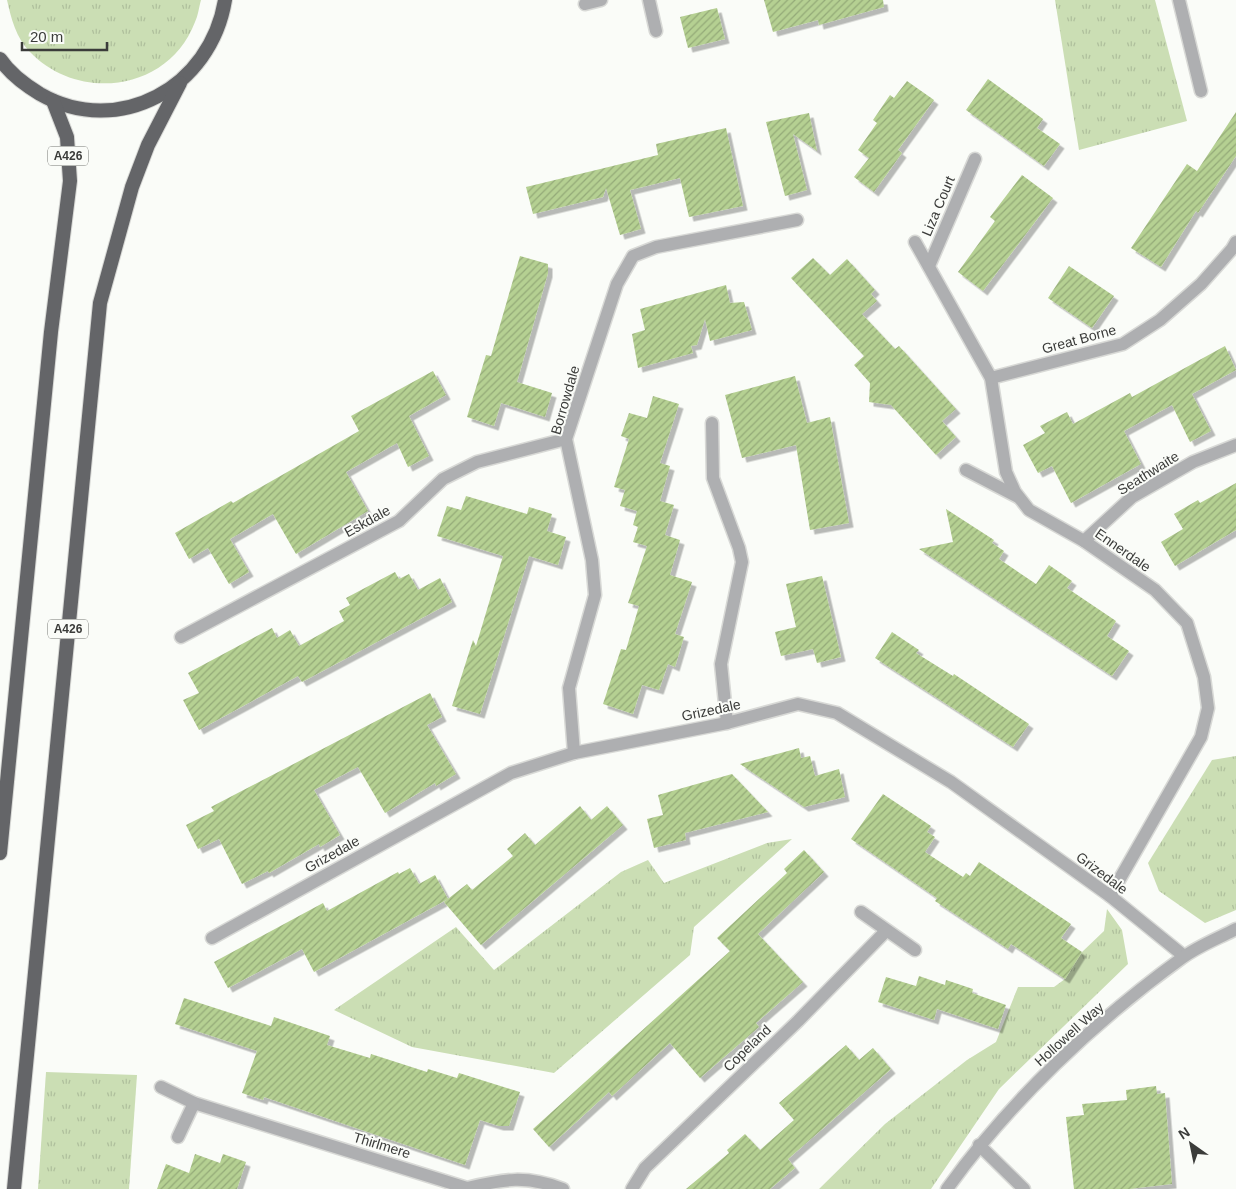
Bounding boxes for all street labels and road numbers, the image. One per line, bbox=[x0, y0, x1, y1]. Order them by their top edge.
road number: A426 bbox=[48, 146, 88, 166]
street label: Liza Court bbox=[918, 173, 958, 238]
street label: Great Borne bbox=[1040, 321, 1118, 357]
street label: Borrowdale bbox=[548, 364, 583, 436]
street label: Seathwaite bbox=[1114, 448, 1182, 498]
street label: Eskdale bbox=[341, 502, 393, 540]
street label: Ennerdale bbox=[1092, 525, 1154, 575]
road number: A426 bbox=[48, 620, 88, 638]
street label: Grizedale bbox=[680, 696, 742, 724]
street label: Grizedale bbox=[302, 832, 362, 876]
street label: Grizedale bbox=[1073, 849, 1131, 898]
street label: Hollowell Way bbox=[1031, 999, 1107, 1069]
street label: Copeland bbox=[720, 1021, 774, 1075]
street label: Thirlmere bbox=[351, 1129, 413, 1161]

